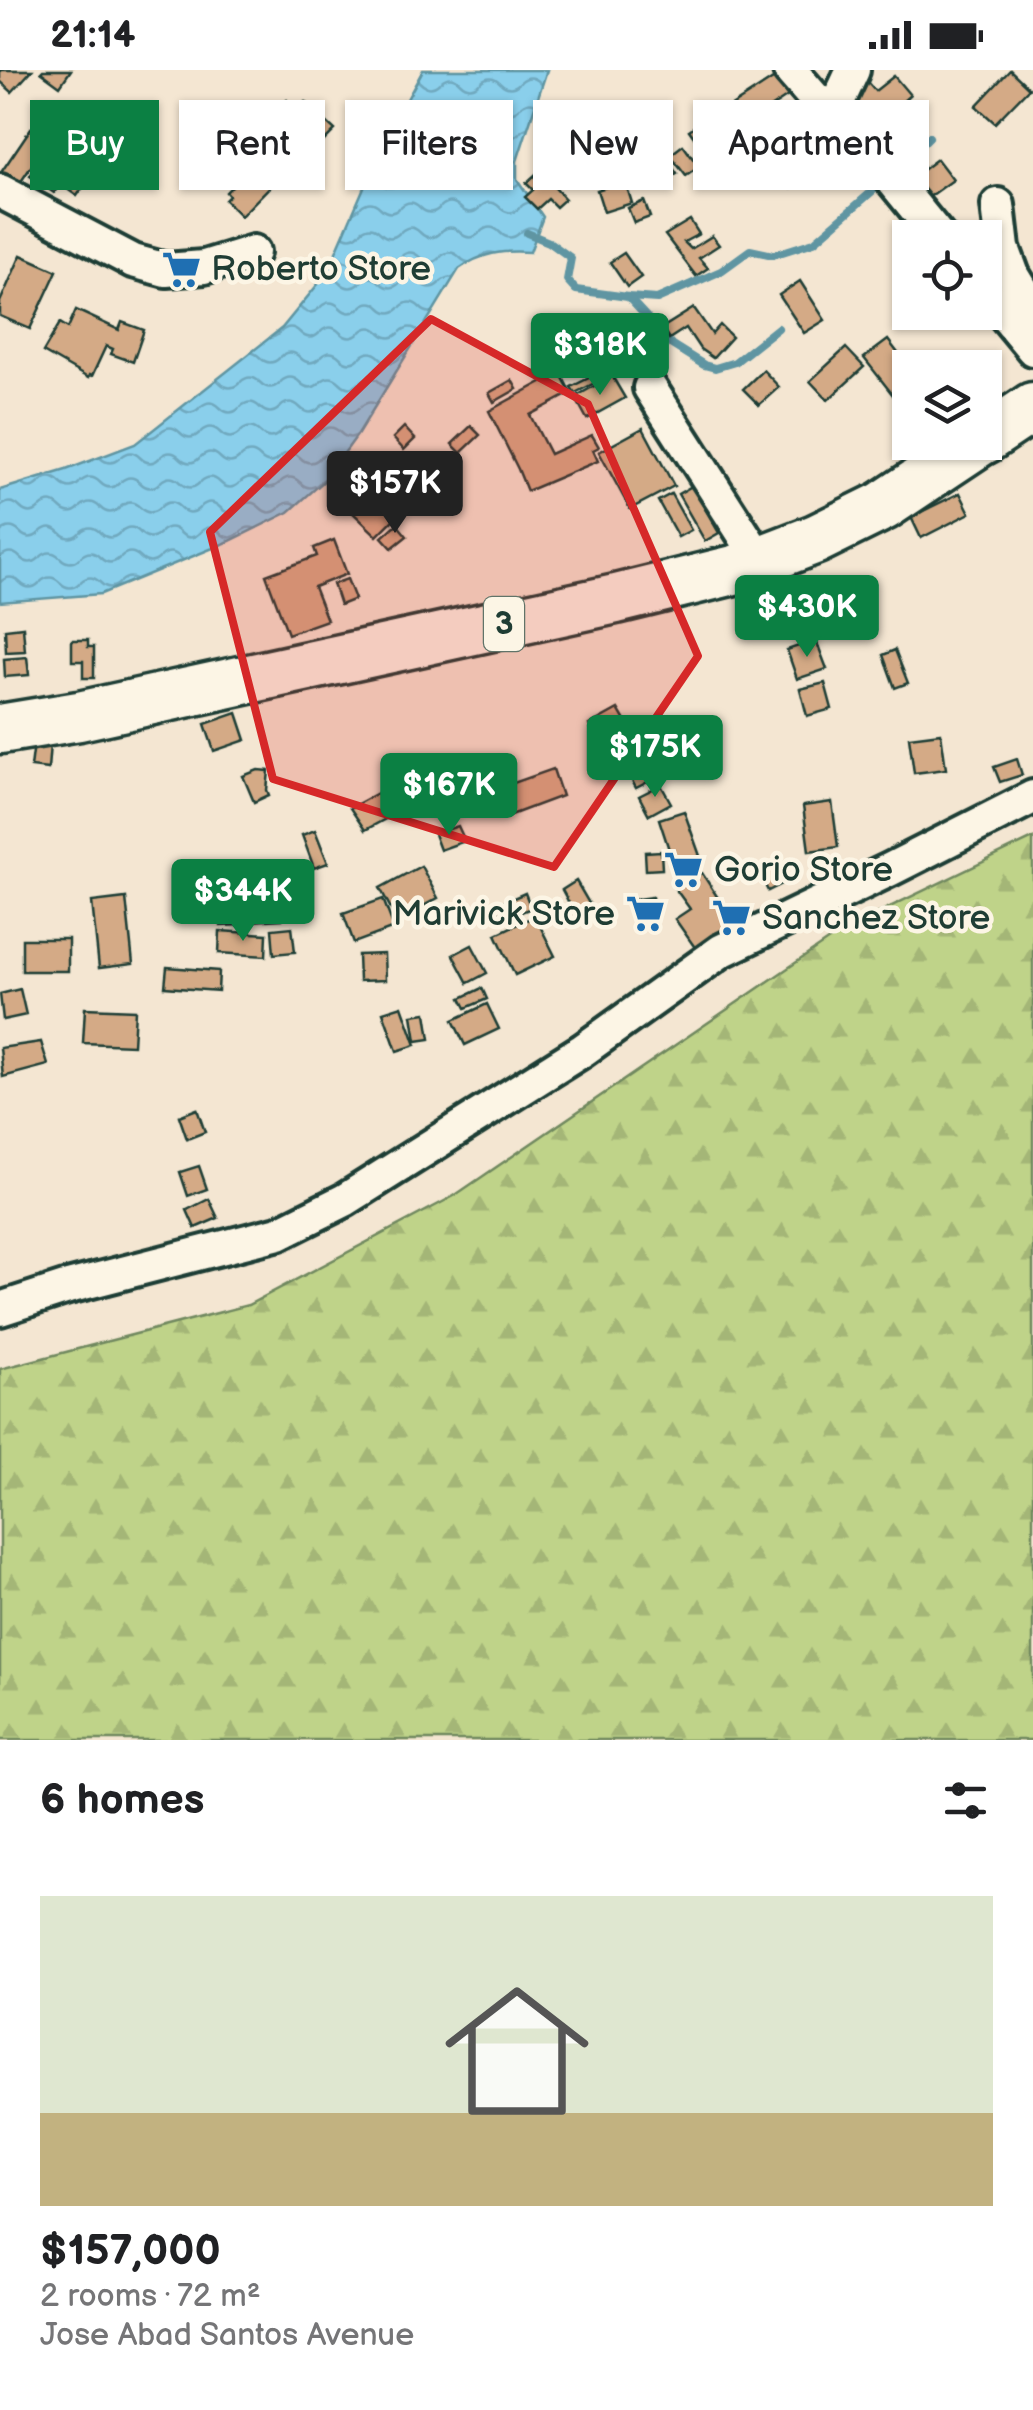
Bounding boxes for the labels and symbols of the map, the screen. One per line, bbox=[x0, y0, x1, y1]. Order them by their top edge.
supermarket icon: Roberto Store bbox=[160, 248, 202, 290]
place label: Roberto Store bbox=[211, 248, 431, 291]
pin: $318K bbox=[530, 313, 670, 398]
pin: $157K bbox=[325, 451, 465, 536]
pin: $430K bbox=[737, 575, 877, 660]
road number: 3 bbox=[484, 597, 524, 651]
pin: $175K bbox=[585, 715, 725, 800]
pin: $167K bbox=[379, 753, 519, 838]
supermarket icon: Gorio Store bbox=[663, 849, 705, 891]
place label: Gorio Store bbox=[714, 849, 893, 892]
pin: $344K bbox=[173, 859, 313, 944]
place label: Marivick Store bbox=[392, 893, 615, 936]
supermarket icon: Marivick Store bbox=[624, 893, 666, 935]
supermarket icon: Sanchez Store bbox=[711, 897, 753, 939]
place label: Sanchez Store bbox=[762, 897, 990, 940]

